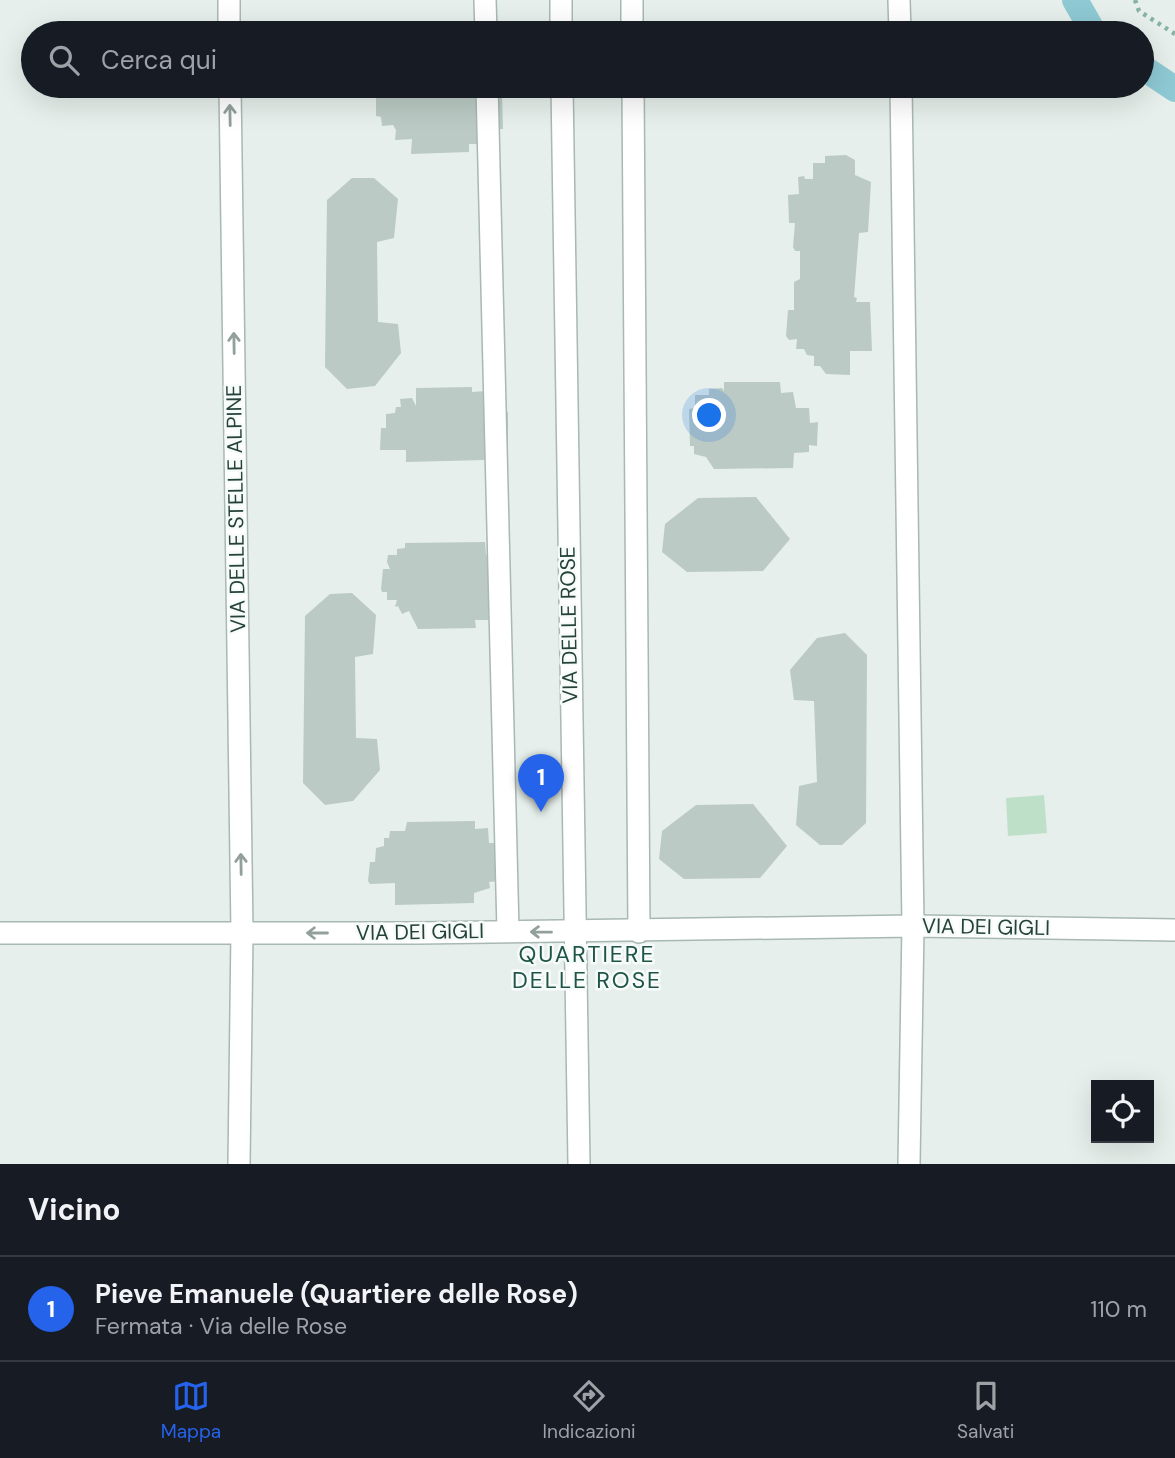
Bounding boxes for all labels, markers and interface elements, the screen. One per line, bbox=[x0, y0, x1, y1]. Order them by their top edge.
search box bbox=[21, 21, 1154, 98]
icon: search bbox=[45, 41, 83, 79]
text: Cerca qui bbox=[101, 43, 217, 77]
one-way arrow bbox=[224, 104, 237, 127]
one-way arrow bbox=[227, 331, 240, 354]
street label: VIA DELLE STELLE ALPINE bbox=[220, 385, 252, 633]
your location bbox=[692, 398, 726, 432]
street label: VIA DELLE ROSE bbox=[554, 546, 584, 704]
pin: 1 bbox=[518, 754, 564, 812]
one-way arrow bbox=[234, 853, 248, 876]
street label: VIA DEI GIGLI bbox=[922, 912, 1050, 942]
street label: VIA DEI GIGLI bbox=[356, 917, 484, 947]
one-way arrow bbox=[530, 925, 553, 938]
one-way arrow bbox=[306, 926, 329, 940]
district label: QUARTIERE DELLE ROSE bbox=[512, 939, 662, 995]
map controls bbox=[1091, 1080, 1154, 1143]
button: locate bbox=[1091, 1080, 1154, 1143]
text: Vicino bbox=[28, 1190, 121, 1229]
text: Pieve Emanuele (Quartiere delle Rose) bbox=[95, 1277, 578, 1311]
text: 1 bbox=[47, 1294, 55, 1324]
text: 110 m bbox=[1090, 1294, 1147, 1324]
text: Fermata · Via delle Rose bbox=[95, 1311, 347, 1341]
tab: Mappa bbox=[161, 1377, 221, 1444]
tab: Indicazioni bbox=[543, 1377, 636, 1444]
tab: Salvati bbox=[957, 1377, 1014, 1444]

